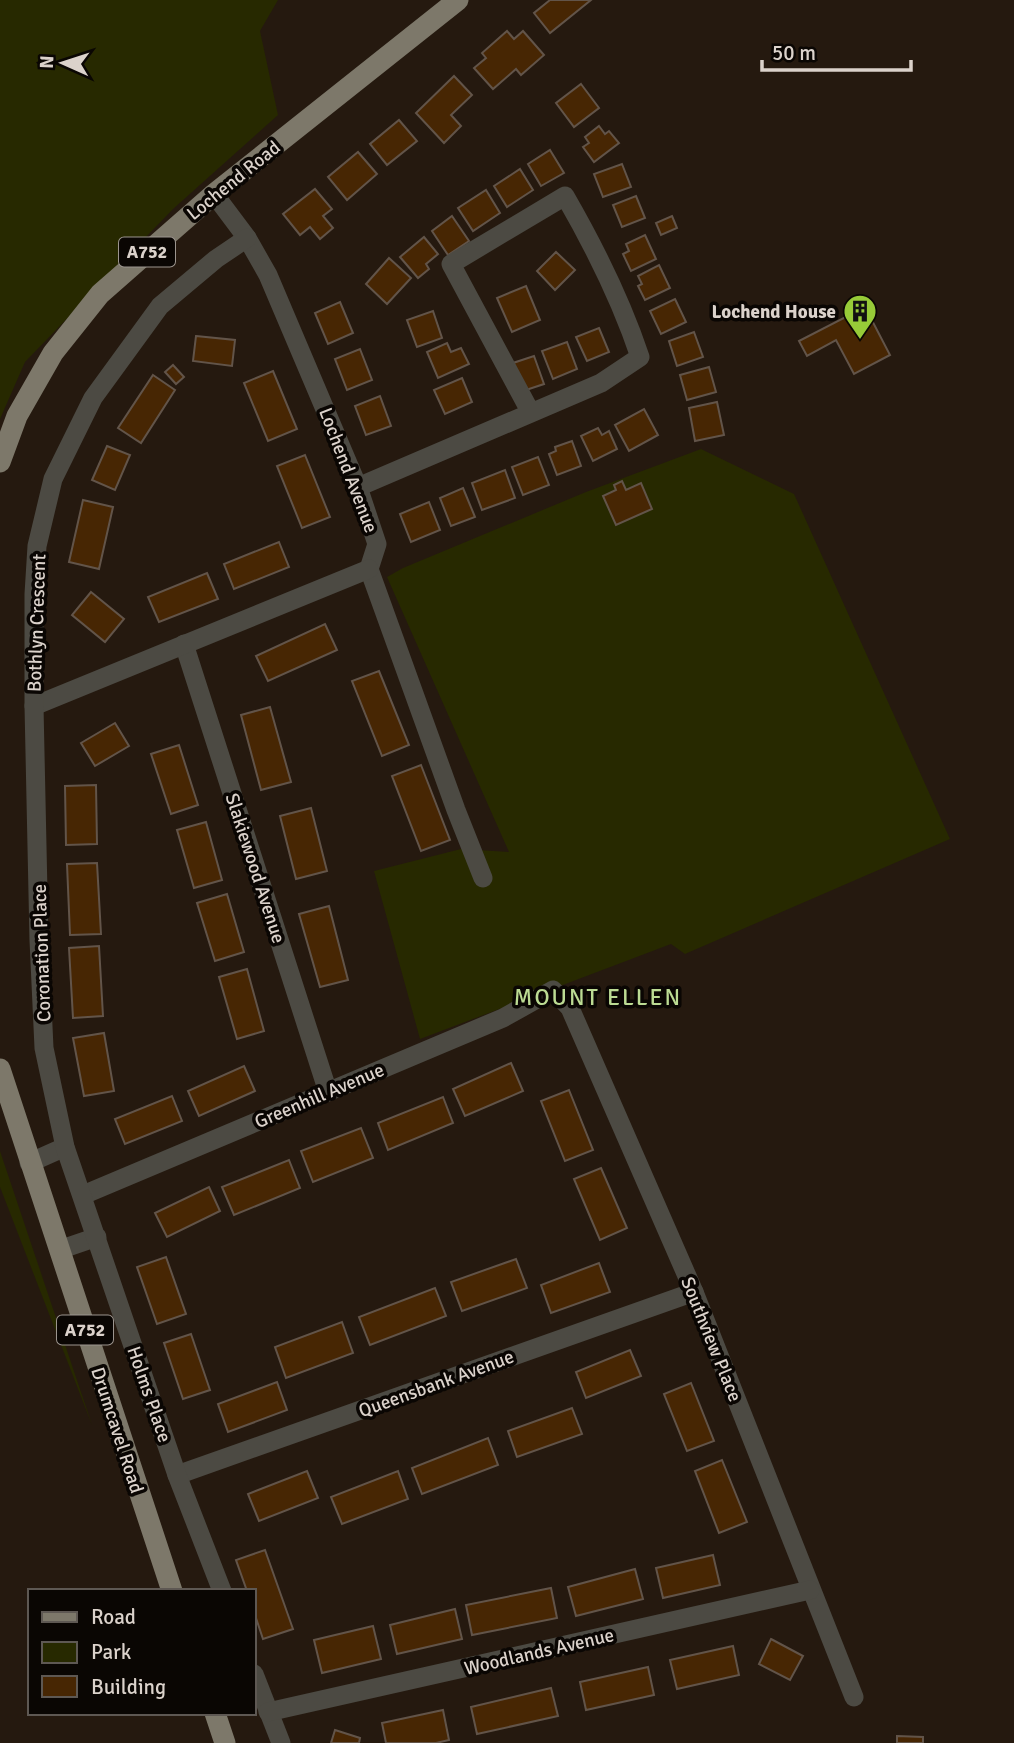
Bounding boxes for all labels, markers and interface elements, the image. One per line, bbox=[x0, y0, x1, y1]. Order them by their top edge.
north arrow bbox=[28, 28, 98, 98]
scale bar bbox=[762, 28, 911, 72]
text: 50 m bbox=[772, 40, 816, 66]
text: N bbox=[35, 55, 59, 69]
street label: Lochend Road bbox=[182, 136, 285, 226]
road number: A752 bbox=[119, 238, 175, 266]
building icon: Lochend House bbox=[841, 292, 879, 341]
place label: Lochend House bbox=[712, 300, 836, 324]
street label: Lochend Avenue bbox=[313, 404, 383, 536]
street label: Bothlyn Crescent bbox=[23, 553, 51, 693]
street label: Slakiewood Avenue bbox=[219, 790, 291, 946]
street label: Coronation Place bbox=[28, 883, 56, 1022]
district label: MOUNT ELLEN bbox=[514, 983, 682, 1012]
street label: Greenhill Avenue bbox=[251, 1058, 388, 1134]
street label: Southview Place bbox=[675, 1273, 747, 1405]
road number: A752 bbox=[57, 1316, 113, 1344]
street label: Holms Place bbox=[121, 1343, 177, 1446]
street label: Queensbank Avenue bbox=[355, 1345, 517, 1423]
street label: Drumcavel Road bbox=[85, 1364, 149, 1497]
legend bbox=[28, 1589, 256, 1715]
text: Road bbox=[91, 1604, 136, 1630]
street label: Woodlands Avenue bbox=[462, 1623, 616, 1681]
text: Park bbox=[91, 1639, 132, 1665]
text: Building bbox=[91, 1674, 166, 1700]

